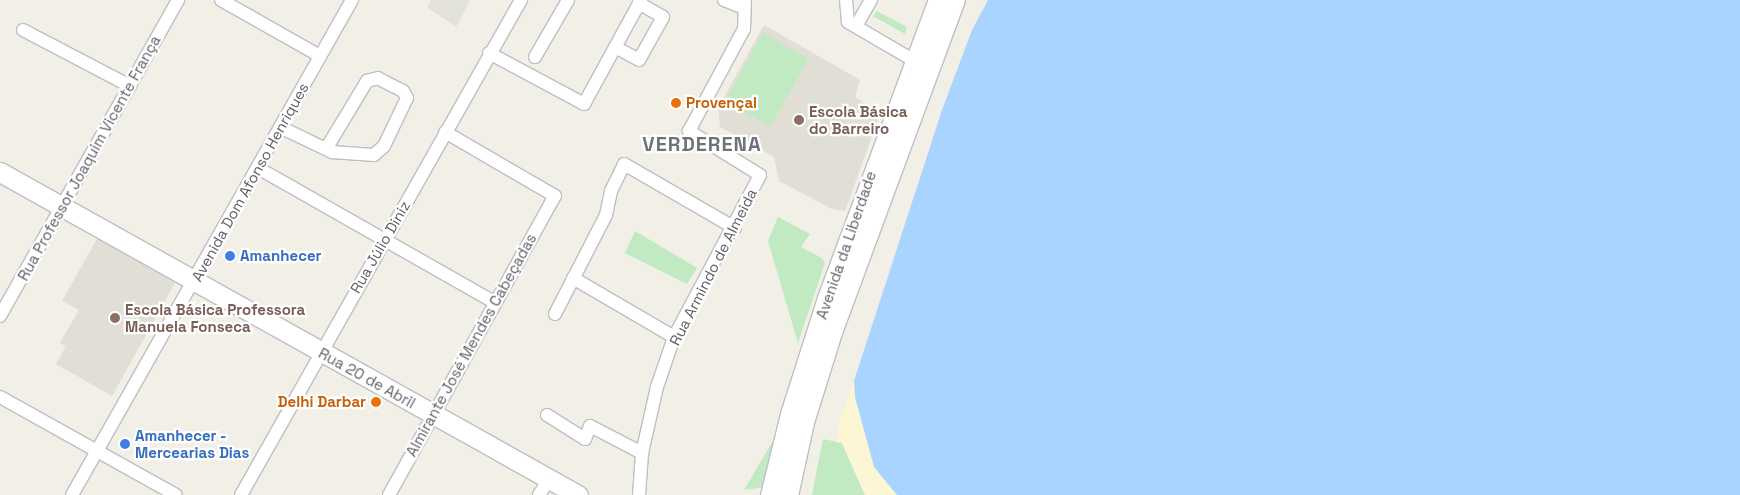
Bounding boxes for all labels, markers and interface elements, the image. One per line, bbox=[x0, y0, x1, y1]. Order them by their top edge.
street label: Rua Professor Joaquim Vicente França bbox=[14, 32, 164, 284]
street label: Avenida Dom Afonso Henriques bbox=[188, 79, 312, 285]
place label: Provençal bbox=[686, 94, 757, 112]
marker: Provençal bbox=[670, 97, 682, 109]
place label: Escola Básica do Barreiro bbox=[809, 102, 907, 137]
marker: Escola Básica do Barreiro bbox=[793, 114, 805, 126]
district label: VERDERENA bbox=[641, 132, 763, 156]
street label: Avenida da Liberdade bbox=[812, 169, 880, 321]
street label: Rua Armindo de Almeida bbox=[665, 185, 761, 349]
street label: Rua Júlio Diniz bbox=[346, 198, 414, 296]
street label: Almirante José Mendes Cabeçadas bbox=[402, 230, 540, 460]
place label: Amanhecer bbox=[240, 247, 322, 265]
marker: Amanhecer bbox=[224, 250, 236, 262]
place label: Escola Básica Professora Manuela Fonseca bbox=[125, 300, 305, 335]
marker: Escola Básica Professora Manuela Fonseca bbox=[109, 312, 121, 324]
street label: Rua 20 de Abril bbox=[315, 344, 419, 412]
place label: Delhi Darbar bbox=[278, 393, 366, 411]
marker: Delhi Darbar bbox=[370, 396, 382, 408]
place label: Amanhecer - Mercearias Dias bbox=[135, 426, 249, 461]
marker: Amanhecer - Mercearias Dias bbox=[119, 438, 131, 450]

